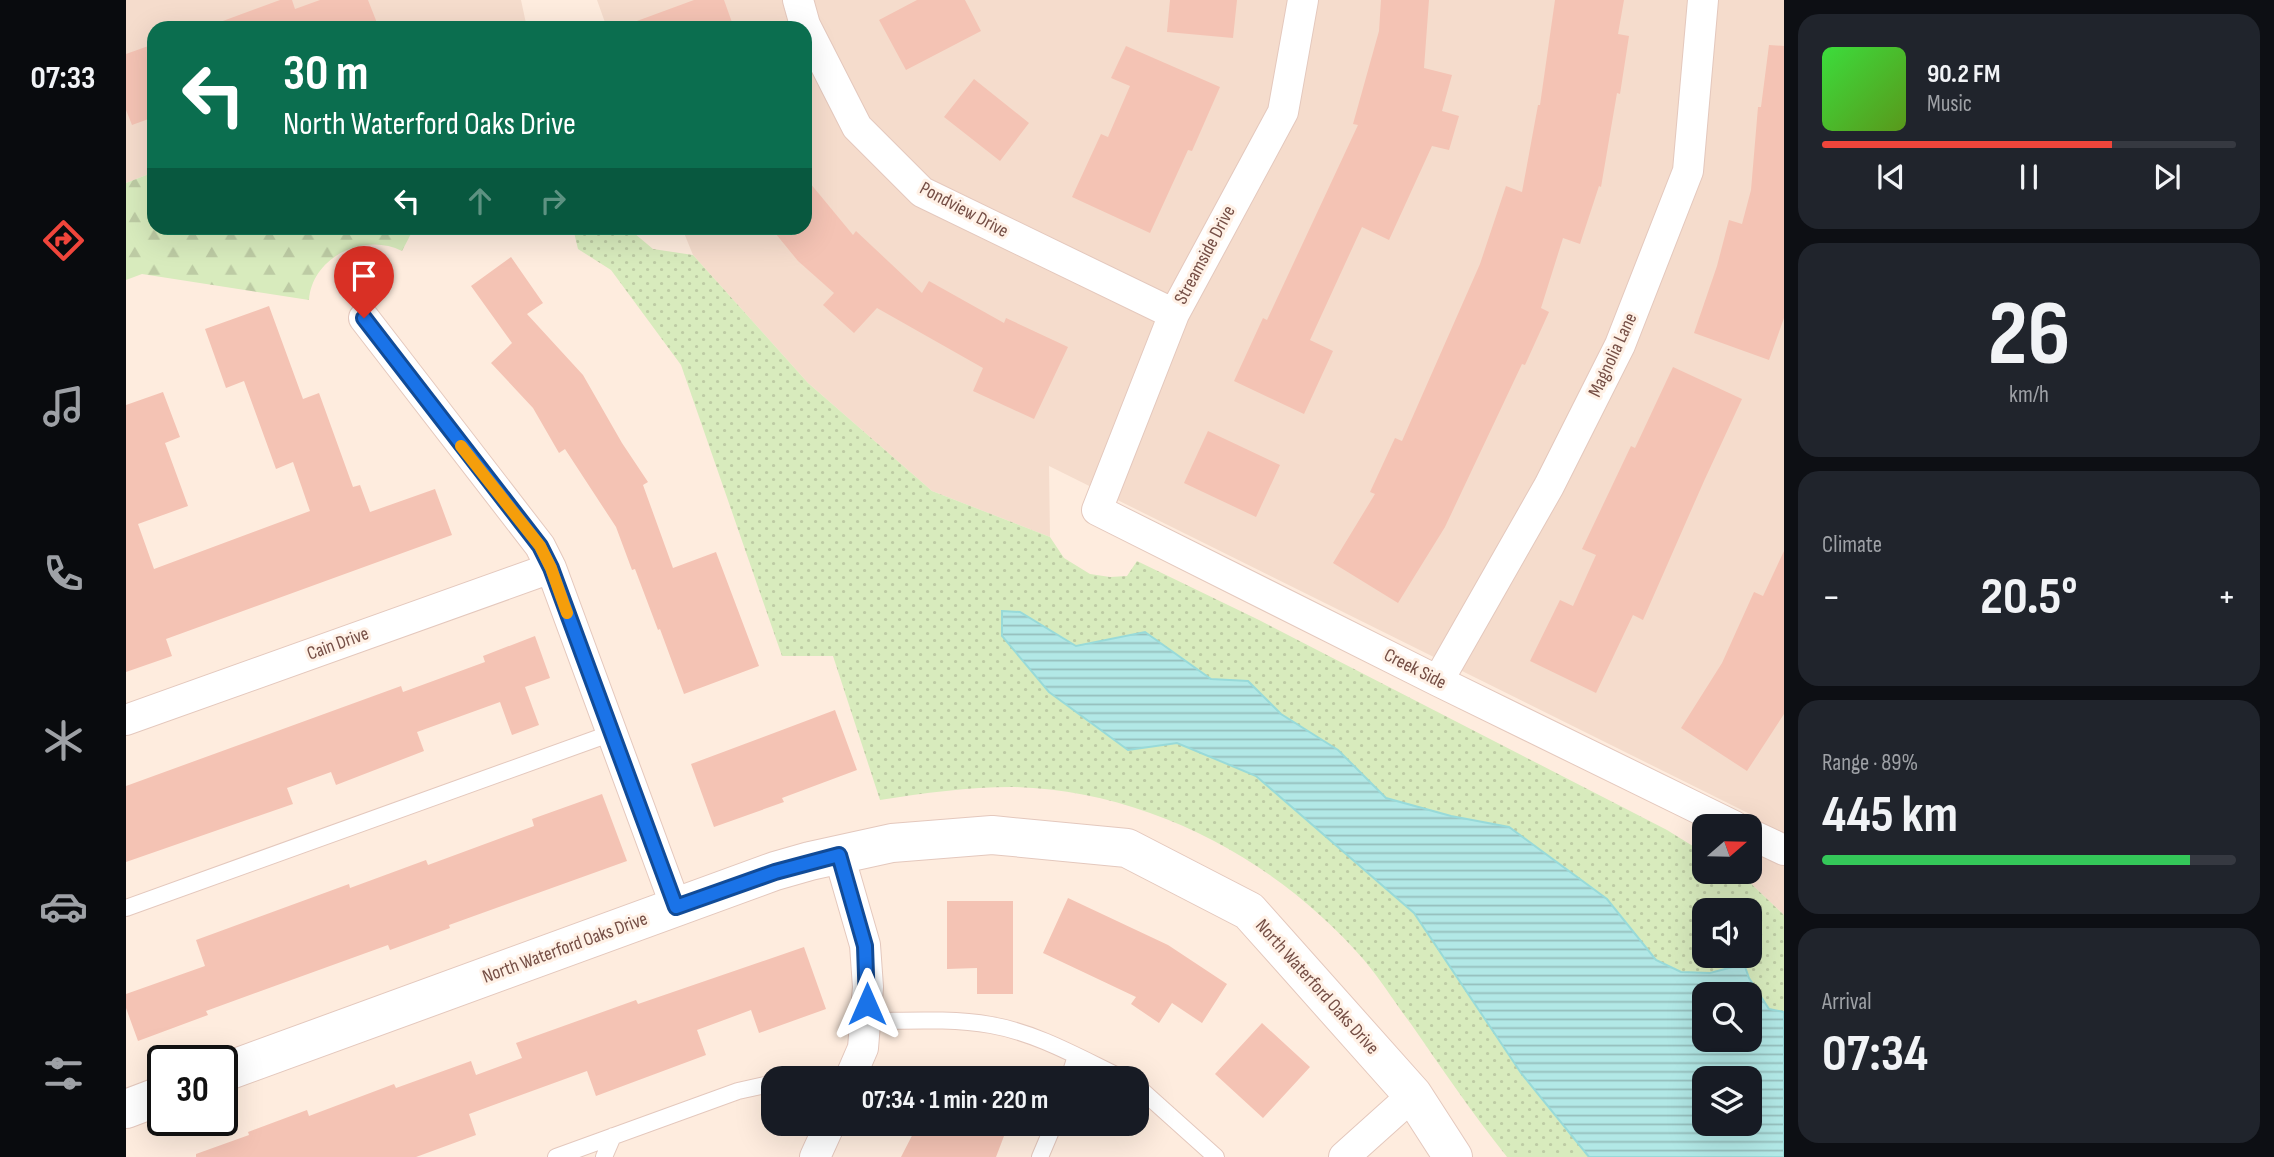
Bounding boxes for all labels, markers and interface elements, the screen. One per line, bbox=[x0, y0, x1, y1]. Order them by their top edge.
text: 30 m bbox=[283, 45, 368, 104]
icon: left bbox=[168, 49, 259, 140]
text: 07:33 bbox=[31, 59, 95, 98]
text: 90.2 FM bbox=[1927, 59, 2000, 90]
text: Music bbox=[1927, 90, 1972, 118]
text: North Waterford Oaks Drive bbox=[283, 105, 576, 144]
icon: previous bbox=[1872, 158, 1910, 196]
icon: pause bbox=[2010, 158, 2048, 196]
icon: next bbox=[2148, 158, 2186, 196]
street label: Pondview Drive bbox=[916, 177, 1012, 243]
icon: left bbox=[388, 182, 426, 220]
icon: ahead bbox=[461, 182, 499, 220]
icon: right bbox=[534, 182, 572, 220]
street label: Streamside Drive bbox=[1169, 202, 1241, 308]
icon: directions bbox=[39, 216, 88, 265]
pin bbox=[334, 246, 394, 318]
icon: arrive bbox=[345, 257, 383, 295]
text: 26 bbox=[1988, 281, 2070, 390]
street label: Magnolia Lane bbox=[1584, 309, 1642, 401]
text: km/h bbox=[2009, 381, 2049, 409]
icon: music bbox=[39, 382, 88, 431]
text: Climate bbox=[1822, 531, 1882, 559]
icon: phone bbox=[39, 549, 88, 598]
text: 20.5° bbox=[1980, 566, 2078, 629]
text: − bbox=[1822, 575, 1841, 620]
text: + bbox=[2217, 575, 2236, 620]
street label: Cain Drive bbox=[304, 622, 372, 666]
street label: Creek Side bbox=[1380, 644, 1450, 694]
icon: climate bbox=[39, 716, 88, 765]
text: Range · 89% bbox=[1822, 749, 1918, 777]
text: 445 km bbox=[1822, 784, 1958, 847]
north arrow bbox=[1692, 814, 1762, 884]
map controls bbox=[1692, 814, 1762, 1136]
icon: car bbox=[39, 882, 88, 931]
button: sound bbox=[1692, 898, 1762, 968]
street label: North Waterford Oaks Drive bbox=[479, 907, 651, 989]
street label: North Waterford Oaks Drive bbox=[1250, 915, 1384, 1059]
position arrow bbox=[830, 967, 904, 1041]
button: search bbox=[1692, 982, 1762, 1052]
text: Arrival bbox=[1822, 988, 1871, 1016]
text: 07:34 bbox=[1822, 1023, 1928, 1086]
speed limit sign: 30 bbox=[147, 1045, 238, 1136]
icon: filters bbox=[39, 1049, 88, 1098]
button: layers bbox=[1692, 1066, 1762, 1136]
text: 07:34 · 1 min · 220 m bbox=[862, 1085, 1048, 1116]

